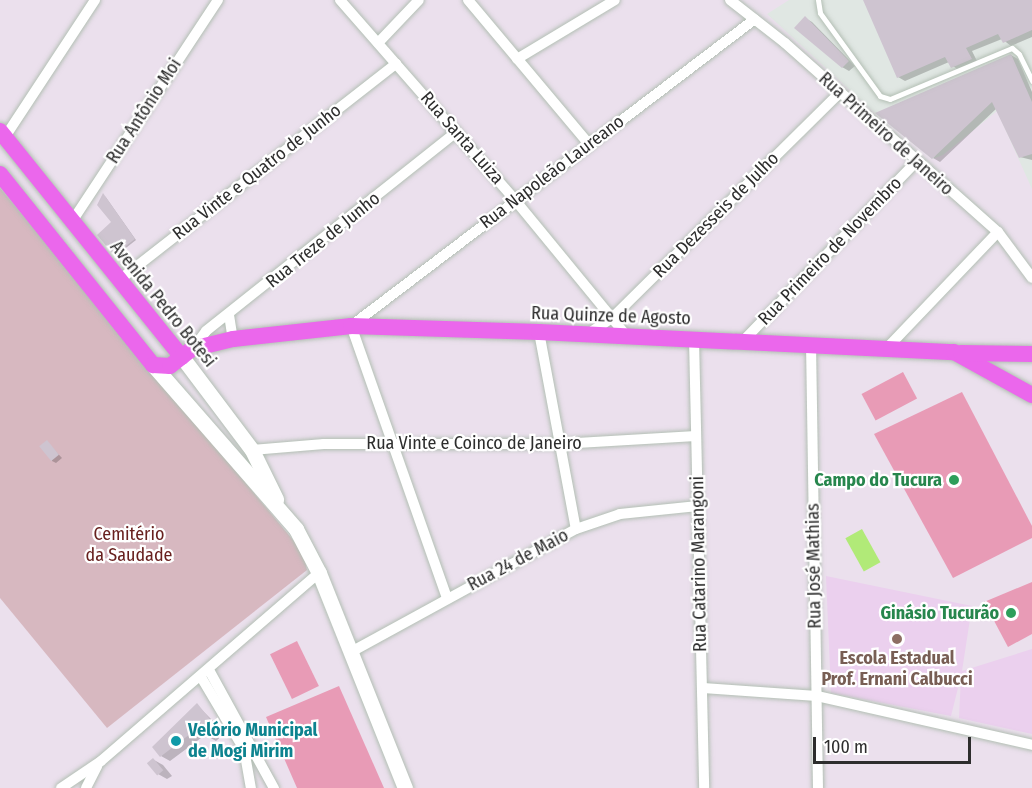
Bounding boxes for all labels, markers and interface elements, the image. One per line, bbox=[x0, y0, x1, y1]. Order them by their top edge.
street label: Rua Antônio Moi bbox=[102, 54, 186, 168]
street label: Rua Primeiro de Janeiro bbox=[814, 68, 958, 200]
street label: Rua Santa Luiza bbox=[416, 87, 508, 189]
street label: Rua Vinte e Quatro de Junho bbox=[168, 100, 346, 244]
street label: Rua Napoleão Laureano bbox=[475, 111, 629, 233]
street label: Rua Dezesseis de Julho bbox=[649, 148, 783, 282]
street label: Rua Primeiro de Novembro bbox=[754, 172, 906, 330]
street label: Rua Treze de Junho bbox=[262, 187, 384, 293]
street label: Avenida Pedro Botesi bbox=[106, 237, 220, 371]
street label: Rua Quinze de Agosto bbox=[531, 302, 691, 330]
street label: Rua Vinte e Coinco de Janeiro bbox=[366, 432, 582, 454]
place label: Campo do Tucura bbox=[814, 469, 942, 491]
marker: Campo do Tucura bbox=[947, 473, 961, 487]
street label: Rua Catarino Marangoni bbox=[687, 476, 711, 652]
street label: Rua José Mathias bbox=[802, 503, 826, 629]
park label: Cemitério da Saudade bbox=[86, 524, 172, 566]
street label: Rua 24 de Maio bbox=[464, 524, 572, 596]
place label: Ginásio Tucurão bbox=[880, 602, 999, 624]
marker: Ginásio Tucurão bbox=[1004, 606, 1018, 620]
marker: Escola Estadual Prof. Ernani Calbucci bbox=[890, 632, 904, 646]
place label: Escola Estadual Prof. Ernani Calbucci bbox=[821, 648, 973, 690]
place label: Velório Municipal de Mogi Mirim bbox=[188, 720, 317, 762]
scale bar bbox=[816, 725, 974, 763]
marker: Velório Municipal de Mogi Mirim bbox=[169, 734, 183, 748]
text: 100 m bbox=[824, 736, 868, 758]

